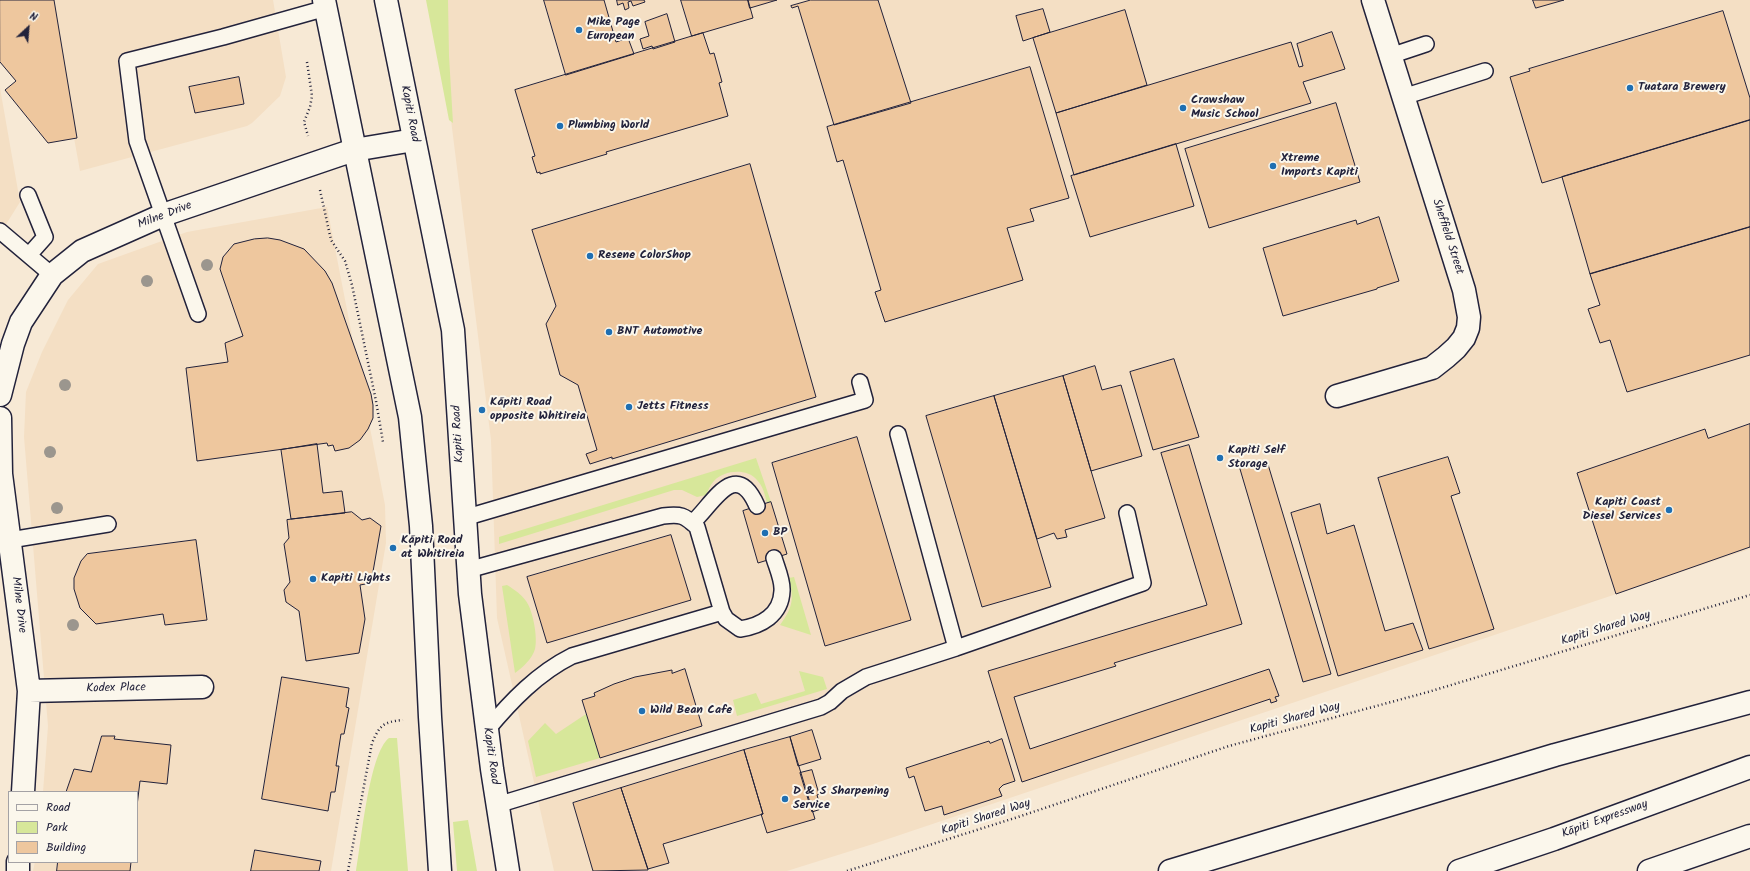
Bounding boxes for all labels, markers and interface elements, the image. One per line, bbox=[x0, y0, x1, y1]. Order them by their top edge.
north arrow bbox=[8, 8, 48, 48]
text: N bbox=[26, 8, 40, 27]
place label: Mike Page European bbox=[587, 16, 640, 44]
marker: Mike Page European bbox=[574, 25, 584, 35]
place label: Tuatara Brewery bbox=[1638, 81, 1726, 95]
marker: Tuatara Brewery bbox=[1625, 83, 1635, 93]
street label: Kapiti Road bbox=[396, 84, 422, 144]
place label: Crawshaw Music School bbox=[1191, 94, 1258, 122]
marker: Crawshaw Music School bbox=[1178, 103, 1188, 113]
place label: Plumbing World bbox=[568, 119, 649, 133]
marker: Plumbing World bbox=[555, 121, 565, 131]
place label: Xtreme Imports Kapiti bbox=[1281, 152, 1358, 180]
marker: Xtreme Imports Kapiti bbox=[1268, 161, 1278, 171]
street label: Sheffield Street bbox=[1428, 197, 1466, 277]
street label: Milne Drive bbox=[136, 199, 194, 233]
place label: Resene ColorShop bbox=[598, 249, 691, 263]
marker: Resene ColorShop bbox=[585, 251, 595, 261]
place label: BNT Automotive bbox=[617, 325, 702, 339]
marker: BNT Automotive bbox=[604, 327, 614, 337]
place label: Kāpiti Road opposite Whitireia bbox=[490, 396, 586, 424]
place label: Jetts Fitness bbox=[637, 400, 708, 414]
marker: Jetts Fitness bbox=[624, 402, 634, 412]
street label: Kapiti Road bbox=[450, 405, 468, 463]
marker: Kāpiti Road opposite Whitireia bbox=[477, 405, 487, 415]
place label: Kapiti Self Storage bbox=[1228, 444, 1285, 472]
marker: Kapiti Self Storage bbox=[1215, 453, 1225, 463]
place label: Kapiti Coast Diesel Services bbox=[1582, 496, 1661, 524]
marker: Kapiti Coast Diesel Services bbox=[1664, 505, 1674, 515]
place label: BP bbox=[773, 526, 787, 540]
marker: BP bbox=[760, 528, 770, 538]
place label: Kāpiti Road at Whitireia bbox=[401, 534, 464, 562]
marker: Kāpiti Road at Whitireia bbox=[388, 543, 398, 553]
place label: Kapiti Lights bbox=[321, 572, 390, 586]
marker: Kapiti Lights bbox=[308, 574, 318, 584]
street label: Milne Drive bbox=[7, 576, 29, 634]
street label: Kapiti Shared Way bbox=[1559, 609, 1653, 649]
street label: Kodex Place bbox=[86, 681, 146, 697]
street label: Kapiti Shared Way bbox=[1248, 700, 1342, 738]
place label: Wild Bean Cafe bbox=[650, 704, 732, 718]
marker: Wild Bean Cafe bbox=[637, 706, 647, 716]
street label: Kapiti Road bbox=[479, 726, 501, 786]
place label: D & S Sharpening Service bbox=[793, 785, 889, 813]
legend bbox=[8, 791, 138, 863]
marker: D & S Sharpening Service bbox=[780, 794, 790, 804]
street label: Kapiti Shared Way bbox=[940, 797, 1032, 839]
text: Road bbox=[46, 798, 70, 817]
street label: Kāpiti Expressway bbox=[1560, 798, 1650, 842]
text: Park bbox=[46, 818, 68, 837]
text: Building bbox=[46, 838, 86, 857]

